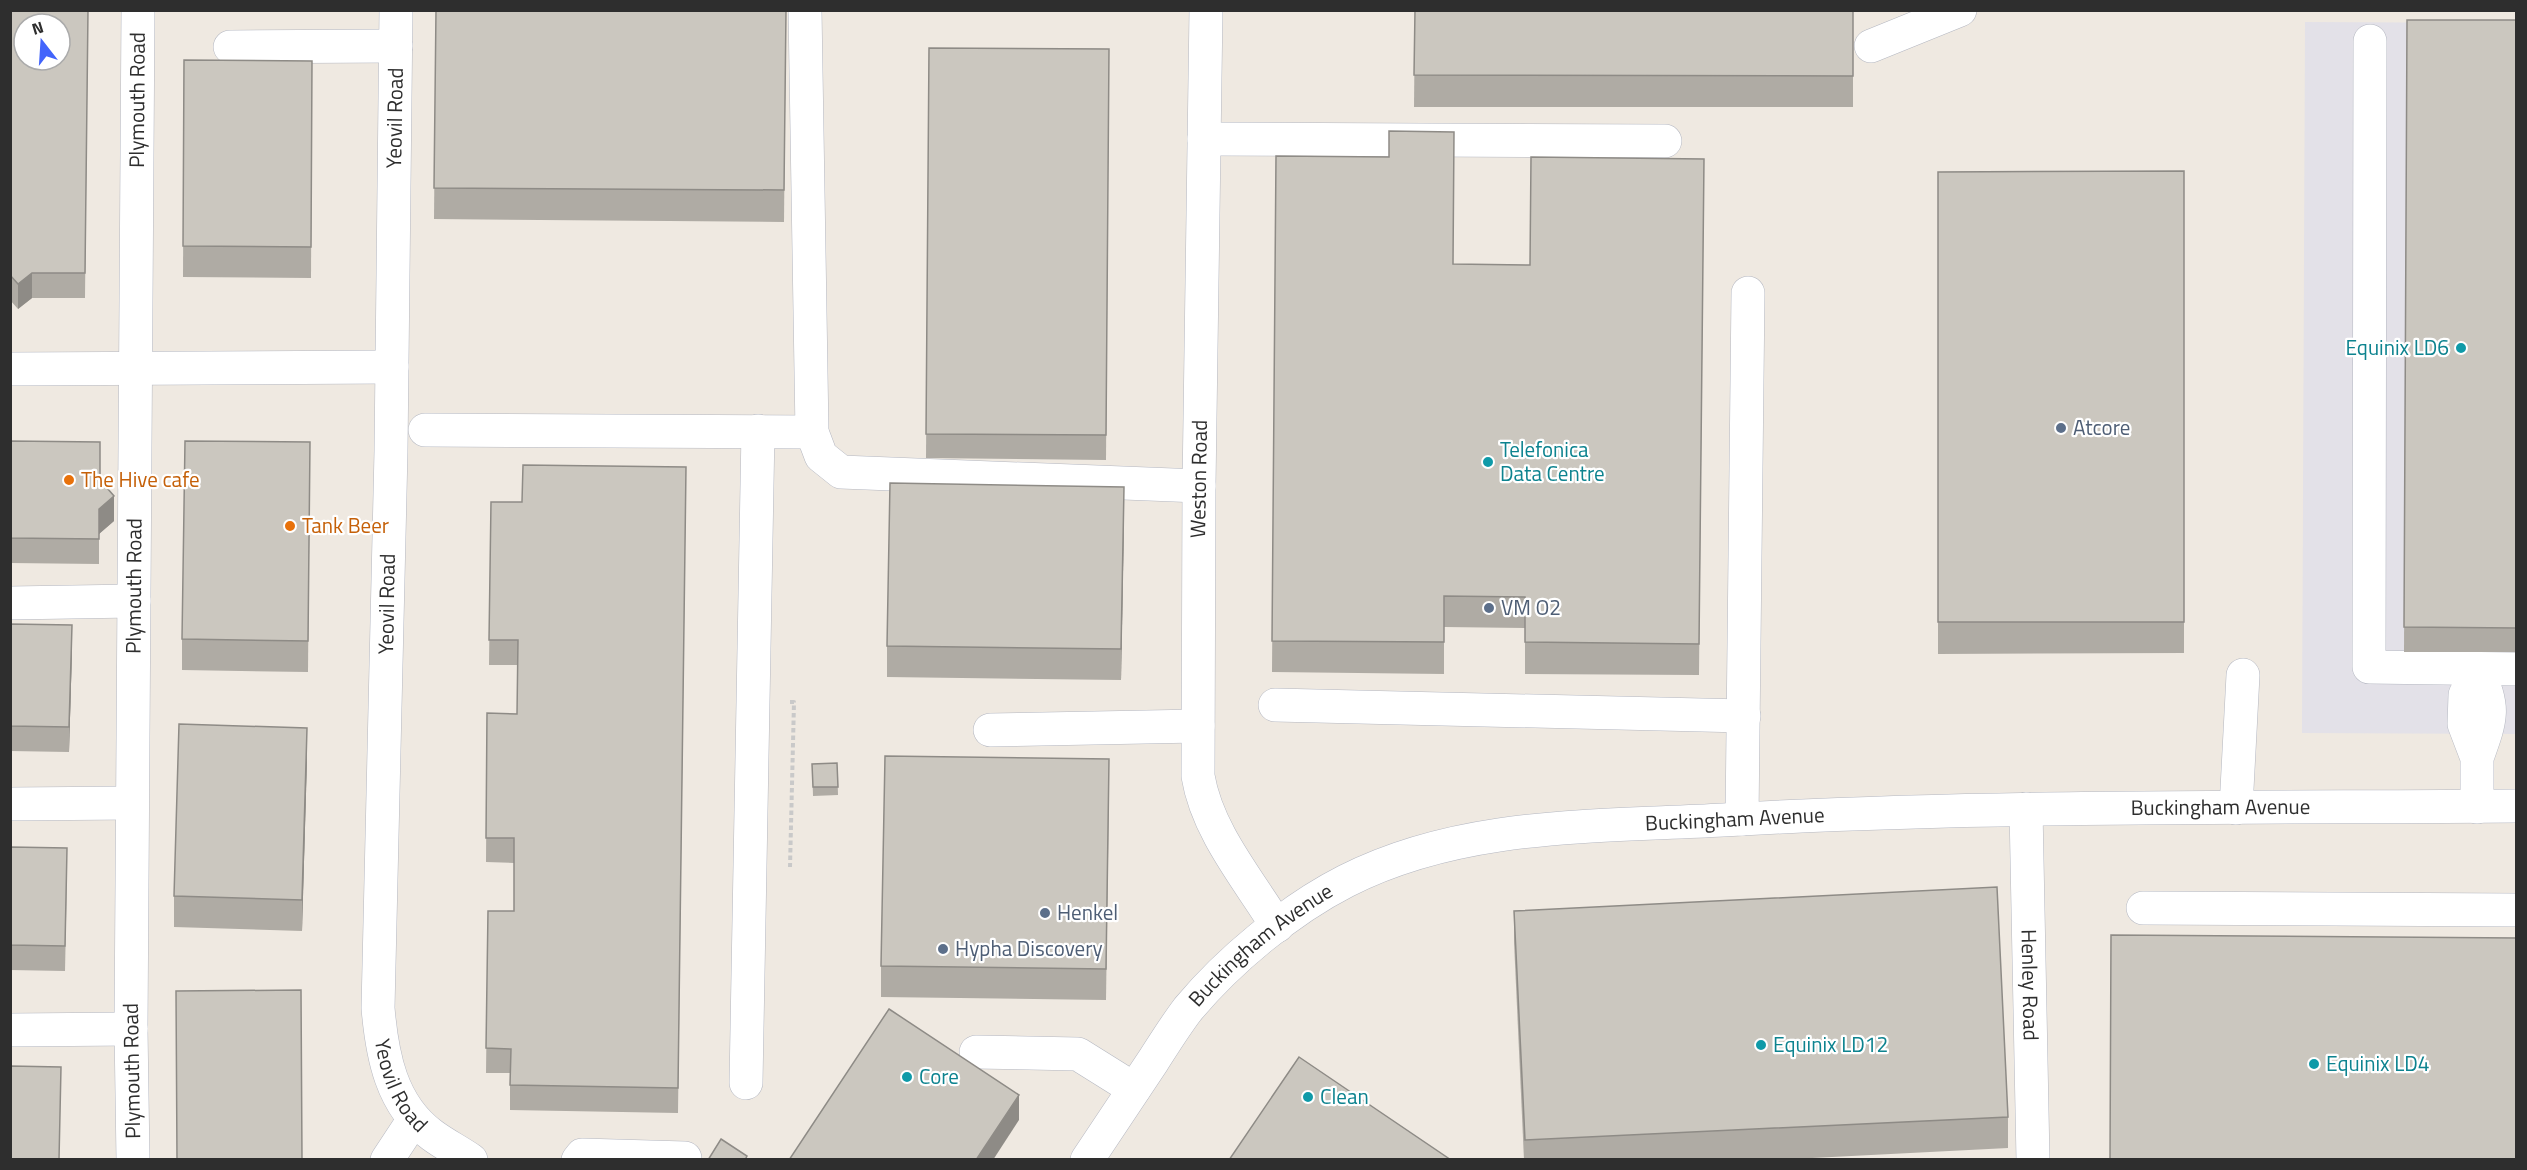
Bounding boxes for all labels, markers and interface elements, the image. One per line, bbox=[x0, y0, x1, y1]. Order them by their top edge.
north arrow bbox=[12, 12, 72, 72]
text: N bbox=[29, 15, 46, 41]
street label: Plymouth Road bbox=[120, 32, 153, 168]
street label: Yeovil Road bbox=[377, 67, 411, 169]
place label: Equinix LD6 bbox=[2345, 331, 2449, 363]
marker: Equinix LD6 bbox=[2454, 341, 2468, 355]
place label: Atcore bbox=[2073, 411, 2130, 443]
street label: Weston Road bbox=[1181, 420, 1215, 538]
marker: Atcore bbox=[2054, 421, 2068, 435]
place label: Telefonica Data Centre bbox=[1500, 433, 1605, 489]
marker: Telefonica Data Centre bbox=[1481, 455, 1495, 469]
place label: The Hive cafe bbox=[81, 463, 200, 495]
marker: The Hive cafe bbox=[62, 473, 76, 487]
place label: Tank Beer bbox=[302, 509, 389, 541]
street label: Plymouth Road bbox=[117, 518, 150, 654]
marker: Tank Beer bbox=[283, 519, 297, 533]
street label: Yeovil Road bbox=[369, 553, 403, 655]
place label: VM O2 bbox=[1501, 591, 1561, 623]
marker: VM O2 bbox=[1482, 601, 1496, 615]
street label: Buckingham Avenue bbox=[2130, 790, 2310, 823]
street label: Buckingham Avenue bbox=[1644, 798, 1825, 838]
street label: Buckingham Avenue bbox=[1180, 875, 1338, 1013]
place label: Henkel bbox=[1057, 896, 1118, 928]
marker: Henkel bbox=[1038, 906, 1052, 920]
street label: Henley Road bbox=[2013, 929, 2048, 1041]
place label: Hypha Discovery bbox=[955, 932, 1103, 964]
marker: Hypha Discovery bbox=[936, 942, 950, 956]
street label: Plymouth Road bbox=[114, 1003, 148, 1139]
place label: Equinix LD12 bbox=[1773, 1028, 1888, 1060]
street label: Yeovil Road bbox=[367, 1036, 436, 1139]
marker: Equinix LD12 bbox=[1754, 1038, 1768, 1052]
place label: Equinix LD4 bbox=[2326, 1047, 2430, 1079]
marker: Equinix LD4 bbox=[2307, 1057, 2321, 1071]
place label: Core bbox=[919, 1060, 959, 1092]
marker: Core bbox=[900, 1070, 914, 1084]
place label: Clean bbox=[1320, 1080, 1369, 1112]
marker: Clean bbox=[1301, 1090, 1315, 1104]

